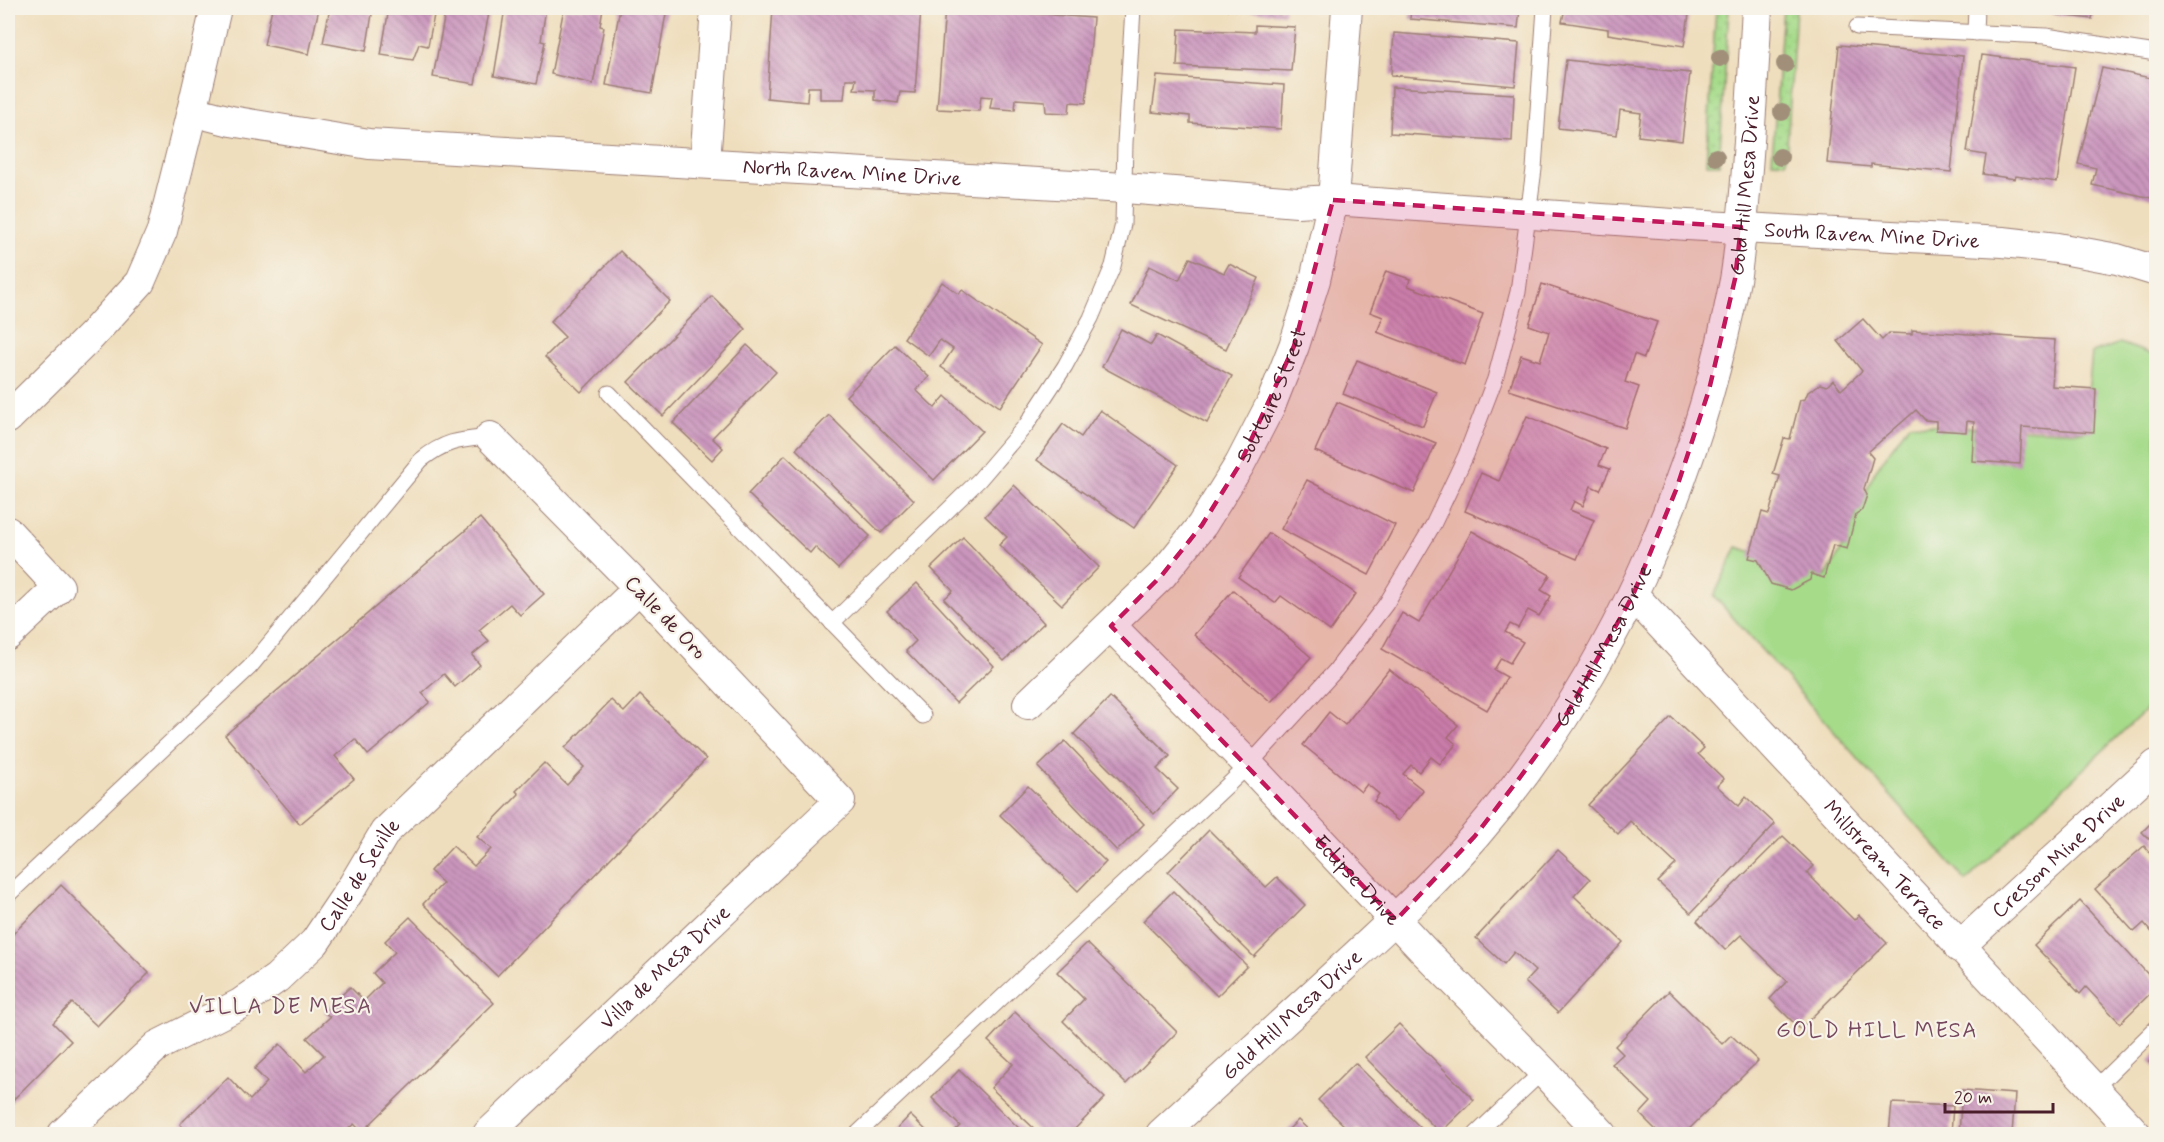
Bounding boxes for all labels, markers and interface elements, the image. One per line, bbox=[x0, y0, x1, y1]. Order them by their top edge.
street label: Gold Hill Mesa Drive bbox=[1723, 94, 1767, 278]
street label: North Raven Mine Drive bbox=[742, 153, 962, 193]
street label: South Raven Mine Drive bbox=[1763, 216, 1981, 256]
street label: Solitaire Street bbox=[1230, 324, 1314, 468]
street label: Gold Hill Mesa Drive bbox=[1548, 561, 1659, 733]
street label: Calle de Oro bbox=[618, 570, 712, 666]
street label: Cresson Mine Drive bbox=[1986, 787, 2132, 925]
street label: Millstream Terrace bbox=[1816, 794, 1952, 937]
street label: Calle de Seville bbox=[313, 812, 407, 938]
street label: Eclipse Drive bbox=[1307, 829, 1406, 933]
street label: Villa de Mesa Drive bbox=[594, 899, 737, 1036]
street label: Gold Hill Mesa Drive bbox=[1216, 944, 1368, 1087]
district label: VILLA DE MESA bbox=[189, 993, 373, 1021]
district label: GOLD HILL MESA bbox=[1776, 1017, 1978, 1045]
scale bar bbox=[1945, 1076, 2053, 1114]
text: 20 m bbox=[1954, 1086, 1992, 1110]

